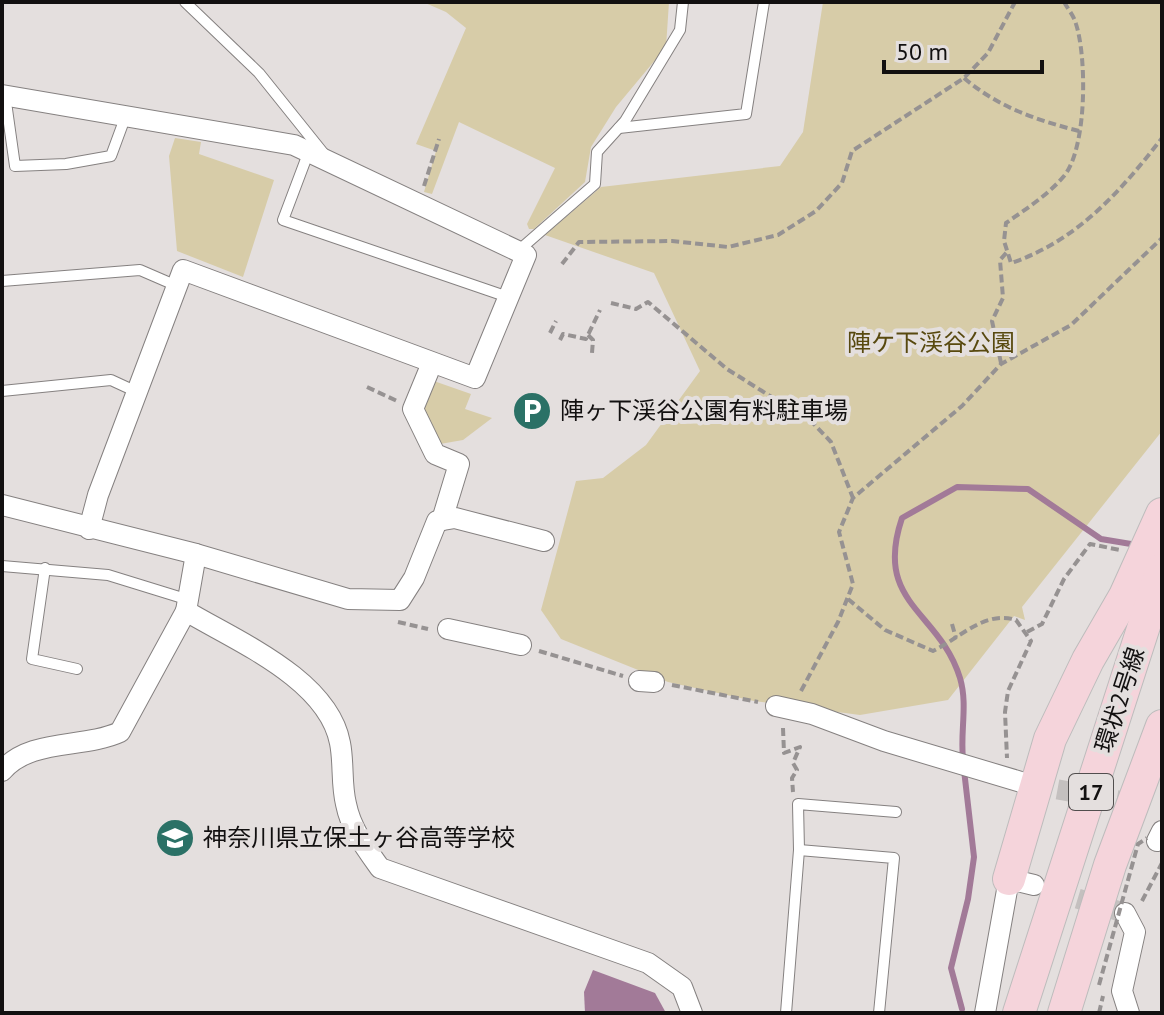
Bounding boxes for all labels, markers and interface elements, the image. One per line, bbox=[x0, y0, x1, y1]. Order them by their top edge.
scale bar bbox=[884, 24, 1042, 74]
text: 50 m bbox=[896, 36, 948, 67]
park label: 陣ケ下渓谷公園 bbox=[847, 327, 1015, 358]
parking icon: 陣ヶ下渓谷公園有料駐車場 bbox=[511, 390, 553, 432]
place label: 陣ヶ下渓谷公園有料駐車場 bbox=[560, 395, 848, 426]
street label: 環状2号線 bbox=[1088, 643, 1151, 757]
road number: 17 bbox=[1069, 774, 1113, 810]
school or university icon: 神奈川県立保土ヶ谷高等学校 bbox=[154, 817, 196, 859]
place label: 神奈川県立保土ヶ谷高等学校 bbox=[203, 822, 515, 853]

